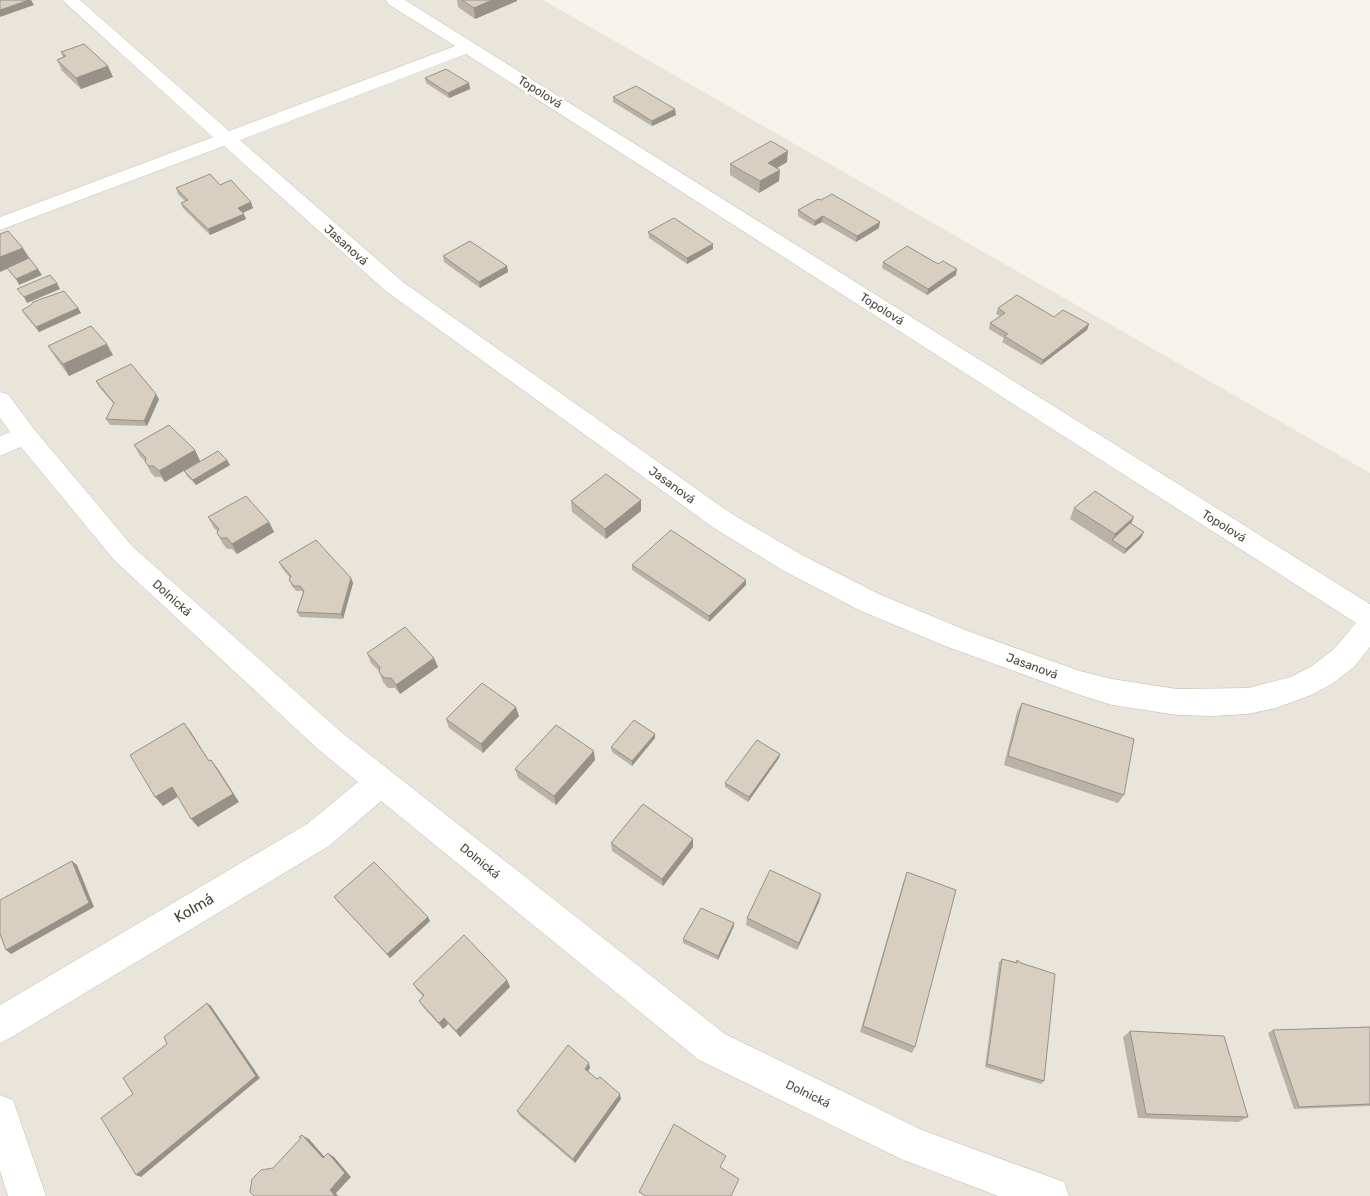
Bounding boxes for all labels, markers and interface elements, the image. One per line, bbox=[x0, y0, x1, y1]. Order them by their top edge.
street label: Topolová bbox=[515, 73, 565, 111]
street label: Jasanová bbox=[321, 222, 371, 268]
street label: Topolová bbox=[857, 290, 907, 328]
street label: Jasanová bbox=[646, 463, 698, 507]
street label: Topolová bbox=[1199, 507, 1249, 545]
street label: Dolnická bbox=[150, 577, 194, 619]
street label: Jasanová bbox=[1004, 650, 1060, 682]
street label: Dolnická bbox=[457, 841, 503, 881]
street label: Kolmá bbox=[171, 890, 217, 926]
street label: Dolnická bbox=[784, 1077, 832, 1111]

